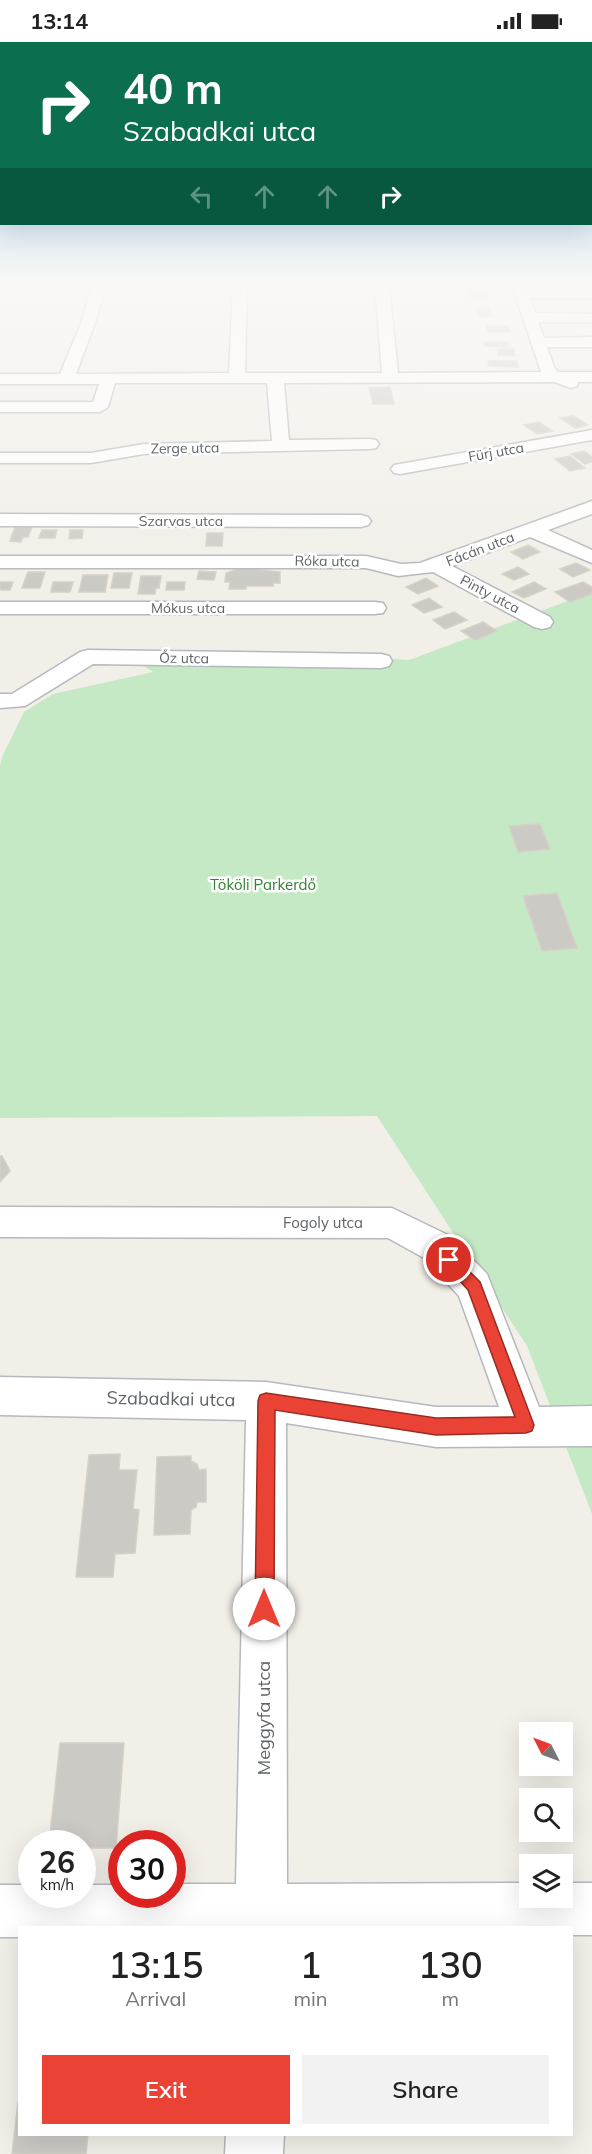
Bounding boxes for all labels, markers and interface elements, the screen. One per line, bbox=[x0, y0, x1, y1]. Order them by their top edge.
text: 13:14 bbox=[30, 7, 88, 35]
text: 40 m bbox=[123, 62, 223, 115]
icon: right bbox=[24, 66, 102, 144]
text: Szabadkai utca bbox=[123, 114, 316, 148]
icon: left bbox=[185, 180, 218, 213]
icon: ahead bbox=[248, 180, 281, 213]
icon: ahead bbox=[311, 180, 344, 213]
icon: right bbox=[374, 180, 407, 213]
street label: Zerge utca bbox=[151, 438, 219, 458]
street label: Fürj utca bbox=[467, 438, 525, 466]
street label: Szarvas utca bbox=[139, 512, 223, 530]
street label: Fácán utca bbox=[443, 528, 517, 570]
street label: Róka utca bbox=[294, 551, 360, 571]
street label: Pinty utca bbox=[457, 571, 523, 617]
street label: Mókus utca bbox=[151, 599, 225, 617]
street label: Őz utca bbox=[159, 649, 209, 667]
park label: Tököli Parkerdő bbox=[210, 875, 316, 894]
street label: Fogoly utca bbox=[283, 1213, 363, 1232]
pin bbox=[423, 1234, 474, 1285]
icon: arrive bbox=[432, 1243, 465, 1276]
street label: Szabadkai utca bbox=[106, 1386, 236, 1411]
position arrow bbox=[232, 1577, 296, 1641]
street label: Meggyfa utca bbox=[252, 1661, 275, 1775]
north arrow bbox=[519, 1722, 573, 1776]
map controls bbox=[519, 1722, 573, 1908]
button: search bbox=[519, 1788, 573, 1842]
speed limit sign: 30 bbox=[108, 1830, 186, 1908]
text: 26 bbox=[39, 1843, 75, 1881]
button: layers bbox=[519, 1854, 573, 1908]
text: km/h bbox=[40, 1875, 74, 1894]
text: 13:15 bbox=[108, 1942, 203, 1987]
text: 1 bbox=[300, 1942, 321, 1987]
text: 130 bbox=[418, 1942, 483, 1987]
text: Arrival bbox=[125, 1986, 186, 2011]
text: min bbox=[294, 1986, 328, 2011]
text: m bbox=[442, 1986, 459, 2011]
button: Exit bbox=[42, 2055, 290, 2124]
button: Share bbox=[302, 2055, 549, 2124]

